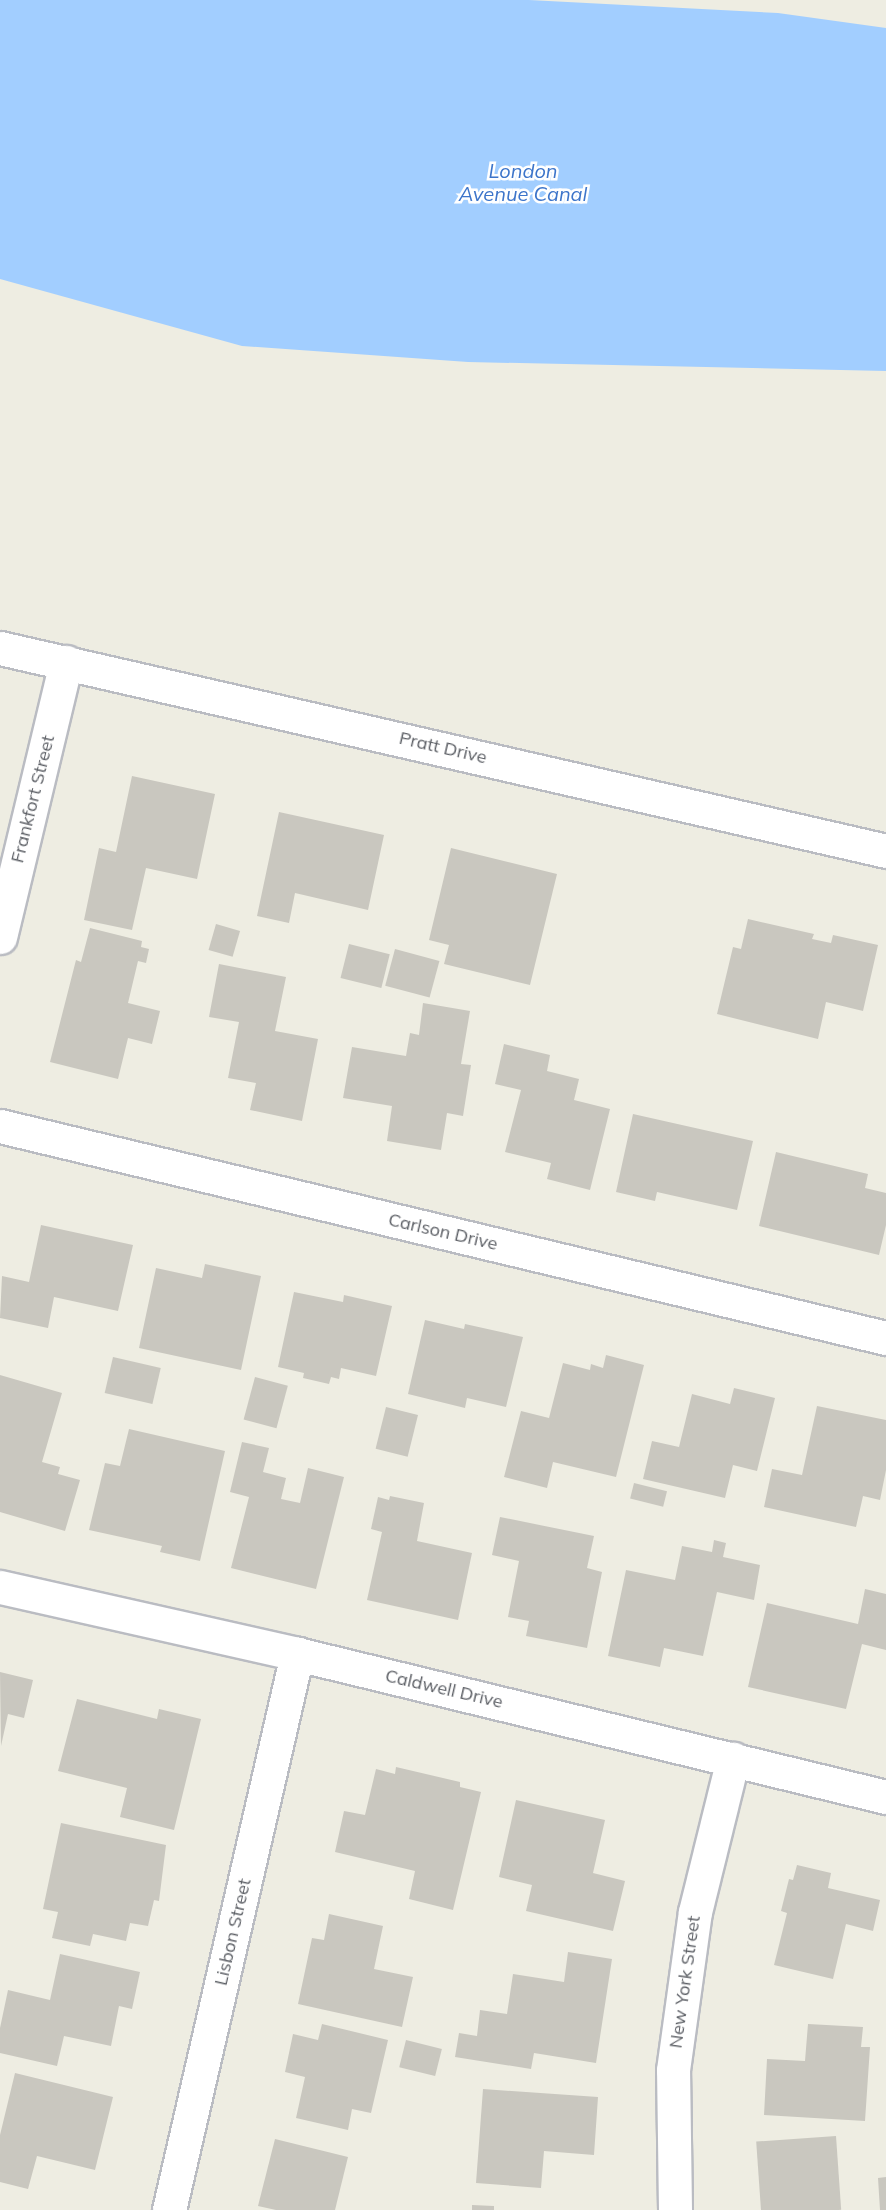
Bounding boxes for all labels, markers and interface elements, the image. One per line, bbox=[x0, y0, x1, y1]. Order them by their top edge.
water label: London Avenue Canal bbox=[459, 158, 587, 205]
street label: Pratt Drive bbox=[397, 727, 489, 769]
street label: Frankfort Street bbox=[7, 733, 59, 865]
street label: Carlson Drive bbox=[386, 1209, 500, 1255]
street label: Caldwell Drive bbox=[383, 1665, 505, 1713]
street label: Lisbon Street bbox=[210, 1876, 256, 1988]
street label: New York Street bbox=[665, 1914, 705, 2050]

